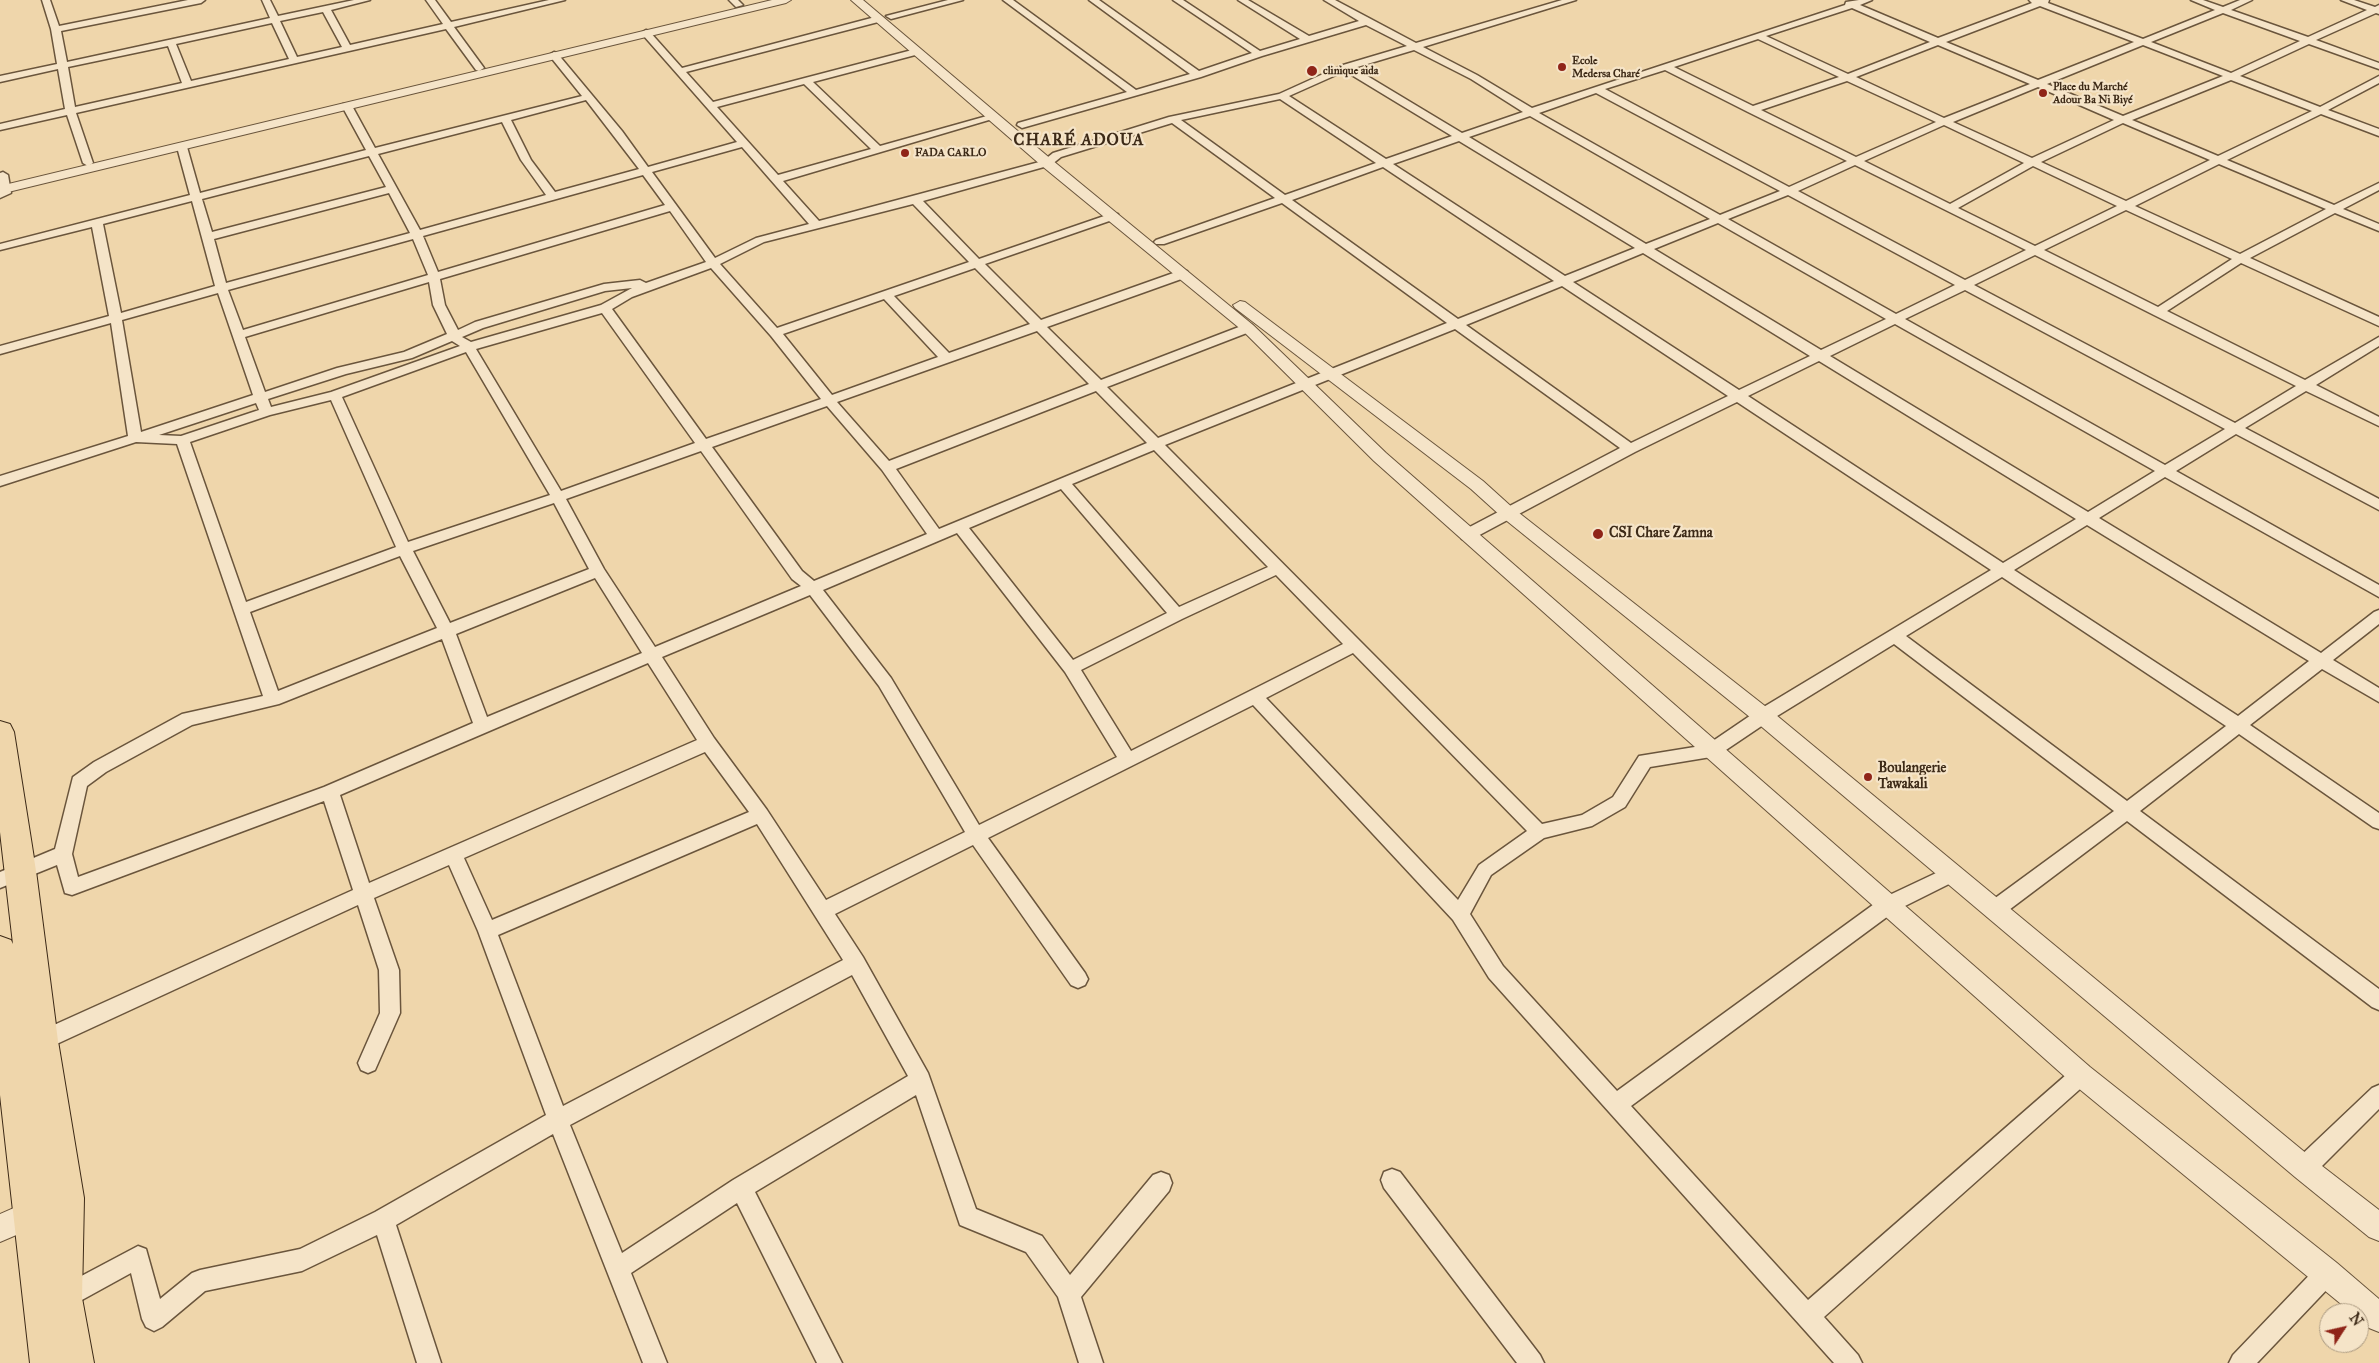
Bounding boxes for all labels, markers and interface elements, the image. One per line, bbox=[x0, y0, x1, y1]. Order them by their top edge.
place label: Ecole Medersa Charé bbox=[1572, 54, 1640, 80]
marker: Ecole Medersa Charé bbox=[1556, 61, 1568, 73]
marker: clinique aida bbox=[1305, 64, 1319, 78]
place label: clinique aida bbox=[1323, 64, 1378, 78]
place label: Place du Marché Adour Ba Ni Biyé bbox=[2053, 80, 2133, 106]
marker: Place du Marché Adour Ba Ni Biyé bbox=[2037, 87, 2049, 99]
district label: CHARÉ ADOUA bbox=[1012, 131, 1146, 151]
place label: FADA CARLO bbox=[915, 146, 986, 160]
marker: FADA CARLO bbox=[899, 147, 911, 159]
place label: CSI Chare Zamna bbox=[1609, 526, 1713, 542]
marker: CSI Chare Zamna bbox=[1591, 527, 1605, 541]
place label: Boulangerie Tawakali bbox=[1878, 761, 1946, 794]
marker: Boulangerie Tawakali bbox=[1862, 771, 1874, 783]
north arrow bbox=[2319, 1303, 2369, 1353]
text: N bbox=[2346, 1310, 2366, 1329]

